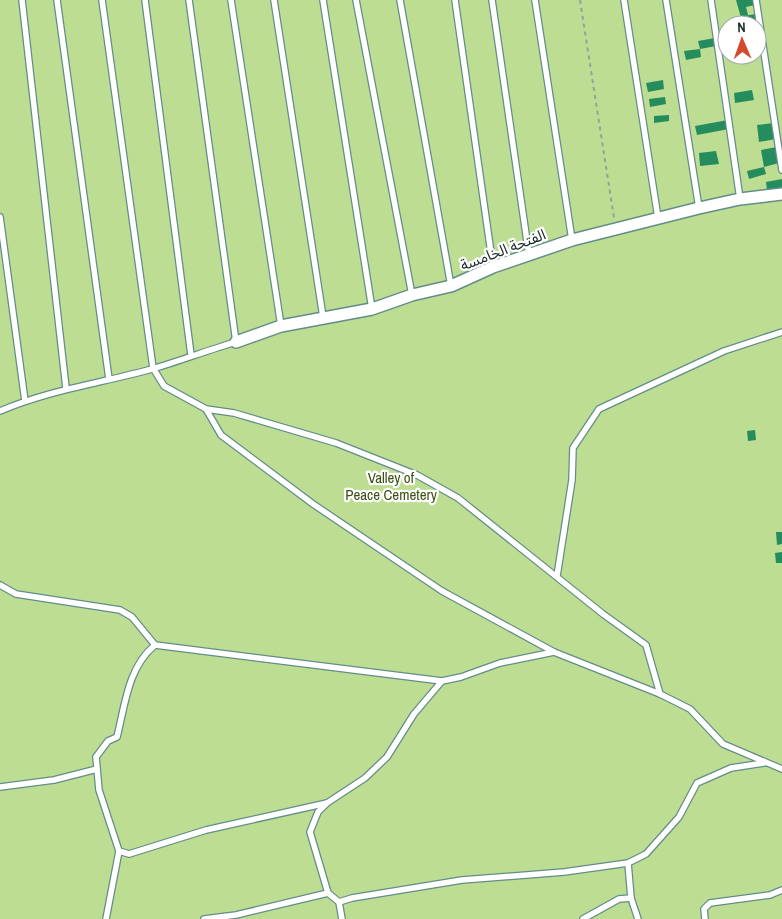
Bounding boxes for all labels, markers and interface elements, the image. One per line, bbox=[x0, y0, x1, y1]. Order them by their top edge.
north arrow bbox=[717, 15, 767, 65]
text: N bbox=[737, 18, 746, 36]
street label: الفتحة الخامسة bbox=[457, 224, 549, 275]
park label: Valley of Peace Cemetery bbox=[345, 467, 438, 505]

